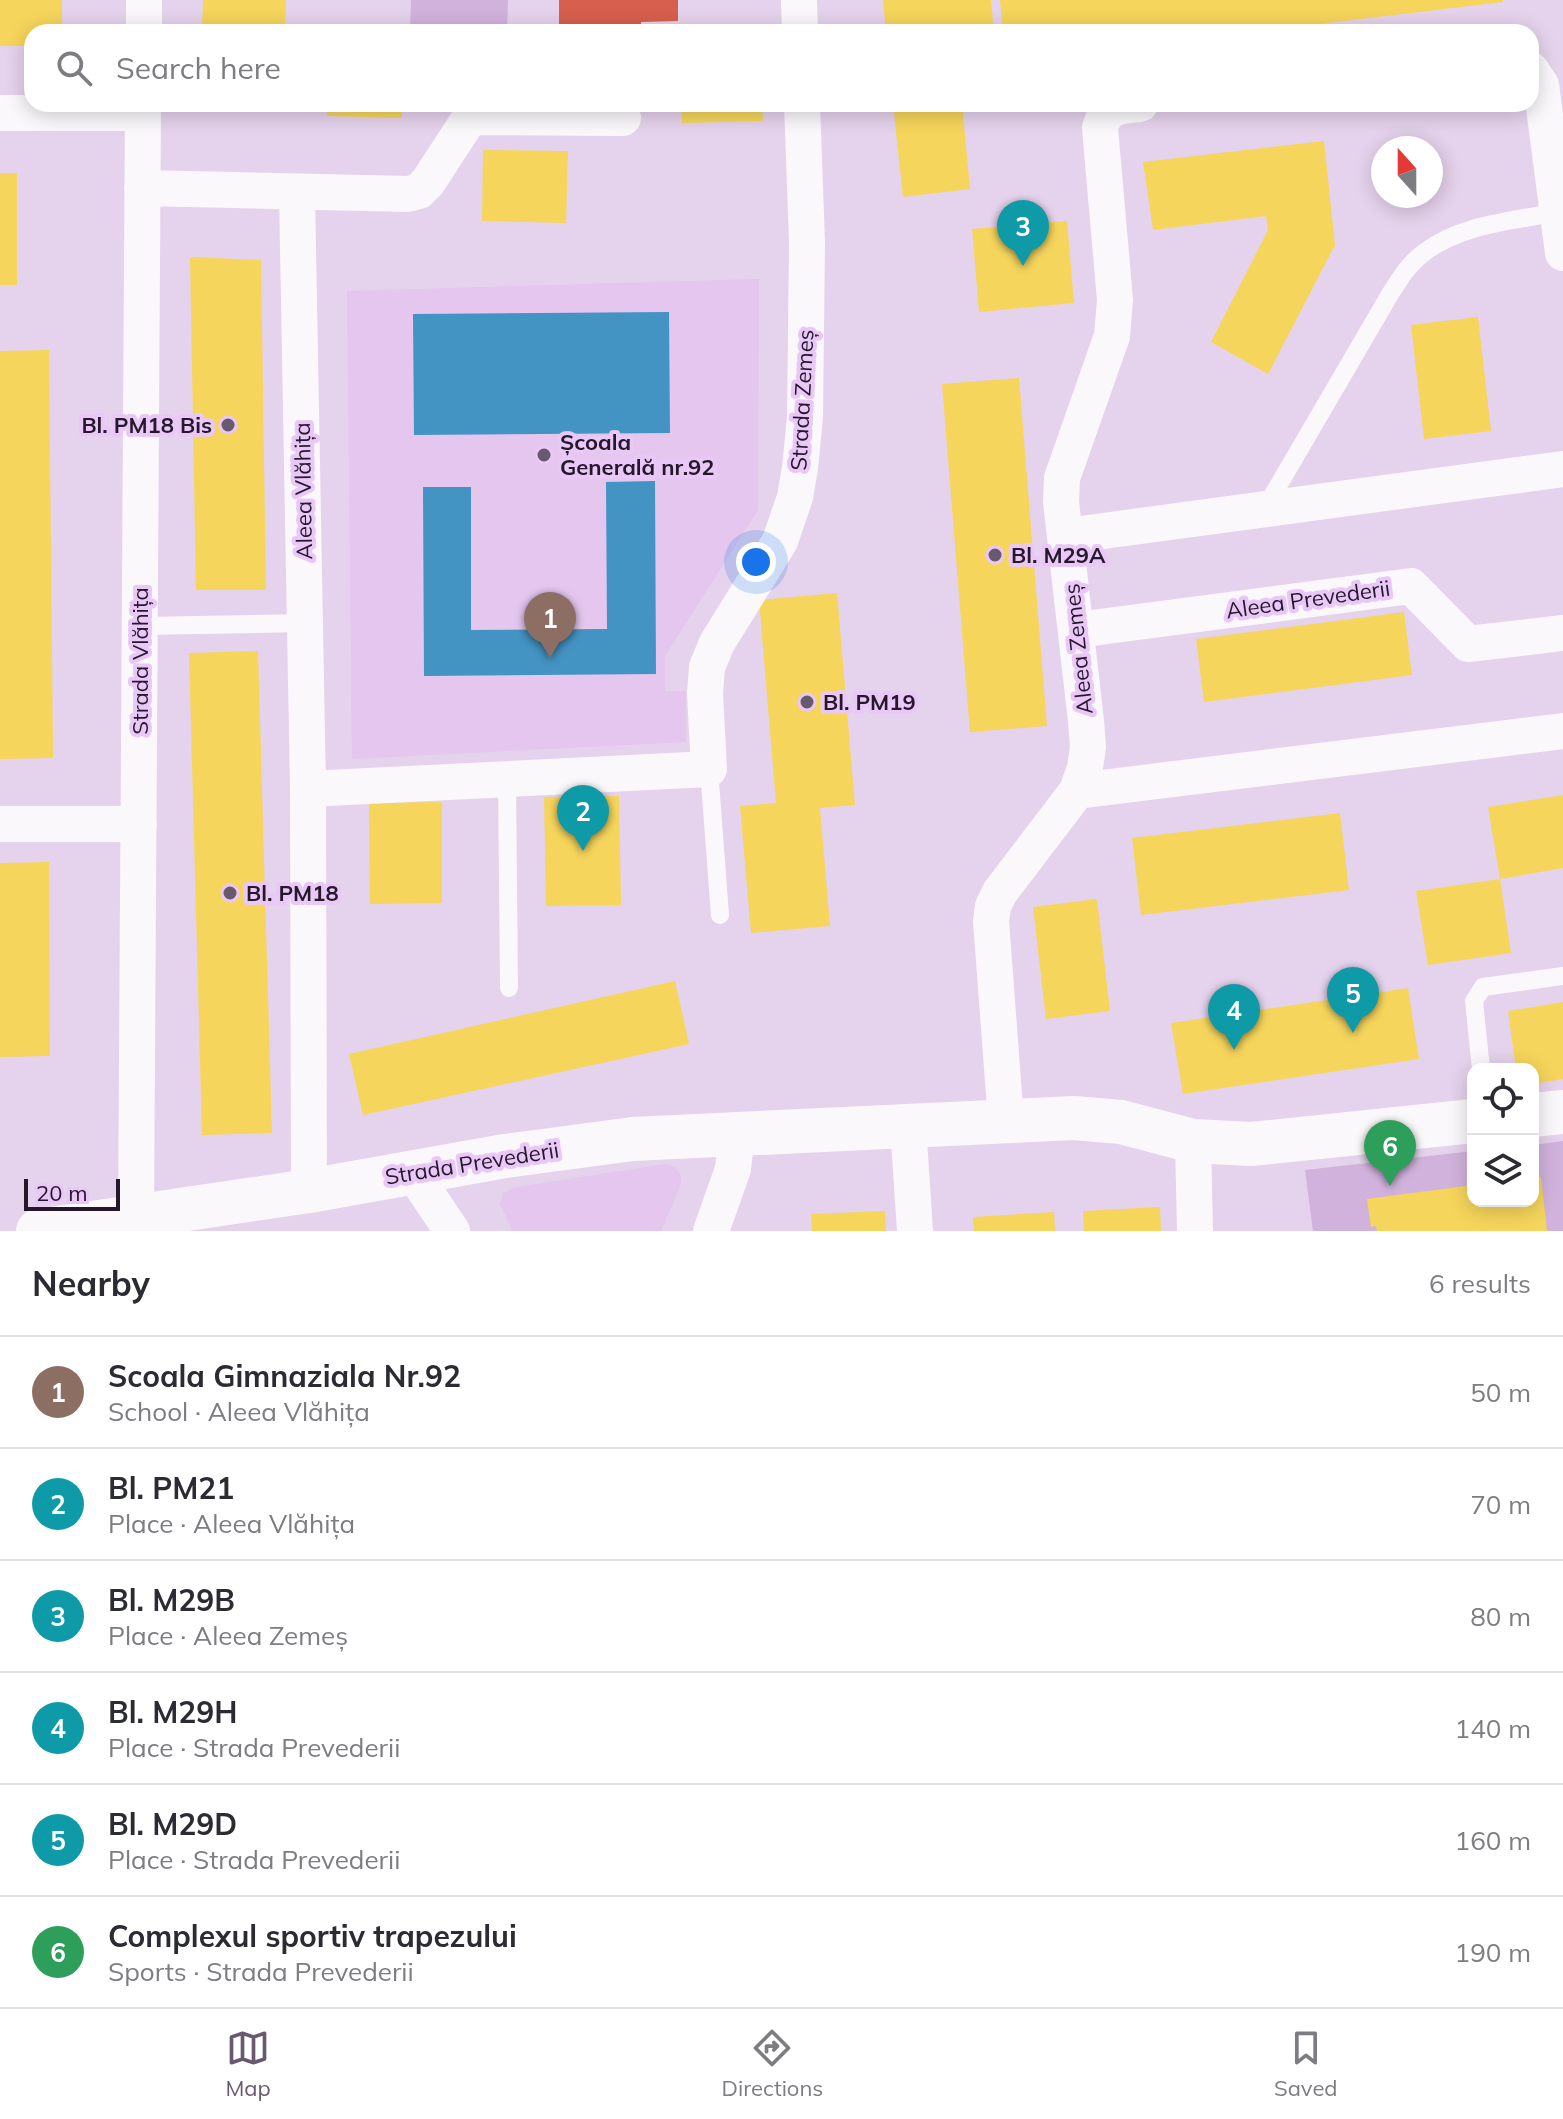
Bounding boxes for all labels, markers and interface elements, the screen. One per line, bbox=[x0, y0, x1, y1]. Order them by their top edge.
search box bbox=[24, 24, 1539, 112]
icon: search bbox=[52, 46, 96, 90]
text: Search here bbox=[116, 49, 281, 87]
north arrow bbox=[1371, 136, 1443, 208]
pin: 3 bbox=[997, 200, 1049, 266]
street label: Strada Zemeș bbox=[784, 329, 820, 471]
place label: Bl. PM18 Bis bbox=[81, 411, 212, 439]
marker: Bl. PM18 Bis bbox=[219, 416, 237, 434]
street label: Aleea Vlăhița bbox=[288, 422, 318, 560]
place label: Școala Generală nr.92 bbox=[560, 428, 715, 481]
marker: Școala Generală nr.92 bbox=[535, 446, 553, 464]
place label: Bl. M29A bbox=[1011, 541, 1106, 569]
your location bbox=[736, 542, 776, 582]
marker: Bl. M29A bbox=[986, 546, 1004, 564]
street label: Aleea Prevederii bbox=[1224, 574, 1392, 624]
street label: Aleea Zemeș bbox=[1057, 582, 1099, 716]
street label: Strada Vlăhița bbox=[126, 587, 154, 735]
pin: 1 bbox=[524, 592, 576, 658]
place label: Bl. PM19 bbox=[823, 688, 916, 716]
marker: Bl. PM19 bbox=[798, 693, 816, 711]
pin: 2 bbox=[557, 785, 609, 851]
place label: Bl. PM18 bbox=[246, 879, 339, 907]
marker: Bl. PM18 bbox=[221, 884, 239, 902]
pin: 5 bbox=[1327, 967, 1379, 1033]
pin: 4 bbox=[1208, 984, 1260, 1050]
map controls bbox=[1467, 1063, 1539, 1207]
button: locate bbox=[1467, 1063, 1539, 1135]
pin: 6 bbox=[1364, 1120, 1416, 1186]
street label: Strada Prevederii bbox=[383, 1135, 561, 1191]
button: layers bbox=[1467, 1135, 1539, 1207]
scale bar bbox=[24, 1175, 120, 1211]
text: 20 m bbox=[36, 1179, 87, 1207]
text: Nearby bbox=[32, 1262, 150, 1305]
text: 6 results bbox=[1429, 1267, 1531, 1300]
text: Scoala Gimnaziala Nr.92 bbox=[108, 1357, 461, 1395]
text: 1 bbox=[50, 1376, 66, 1409]
text: 50 m bbox=[1470, 1376, 1531, 1409]
text: School · Aleea Vlăhița bbox=[108, 1395, 370, 1428]
text: Bl. PM21 bbox=[108, 1469, 234, 1507]
text: 2 bbox=[50, 1488, 66, 1521]
text: 70 m bbox=[1470, 1488, 1531, 1521]
text: Place · Aleea Vlăhița bbox=[108, 1507, 355, 1540]
text: Bl. M29B bbox=[108, 1581, 235, 1619]
text: 3 bbox=[50, 1600, 66, 1633]
text: 80 m bbox=[1470, 1600, 1531, 1633]
text: Place · Aleea Zemeș bbox=[108, 1619, 348, 1652]
text: Bl. M29H bbox=[108, 1693, 238, 1731]
text: 4 bbox=[50, 1712, 66, 1745]
text: 140 m bbox=[1455, 1712, 1531, 1745]
text: Place · Strada Prevederii bbox=[108, 1731, 400, 1764]
text: Bl. M29D bbox=[108, 1805, 237, 1843]
text: 5 bbox=[50, 1824, 66, 1857]
text: 160 m bbox=[1455, 1824, 1531, 1857]
text: Place · Strada Prevederii bbox=[108, 1843, 400, 1876]
text: Complexul sportiv trapezului bbox=[108, 1917, 517, 1955]
text: 6 bbox=[50, 1936, 66, 1969]
text: 190 m bbox=[1455, 1936, 1531, 1969]
text: Sports · Strada Prevederii bbox=[108, 1955, 414, 1988]
tab: Map bbox=[225, 2026, 271, 2102]
tab: Directions bbox=[722, 2026, 823, 2102]
tab: Saved bbox=[1274, 2026, 1338, 2102]

